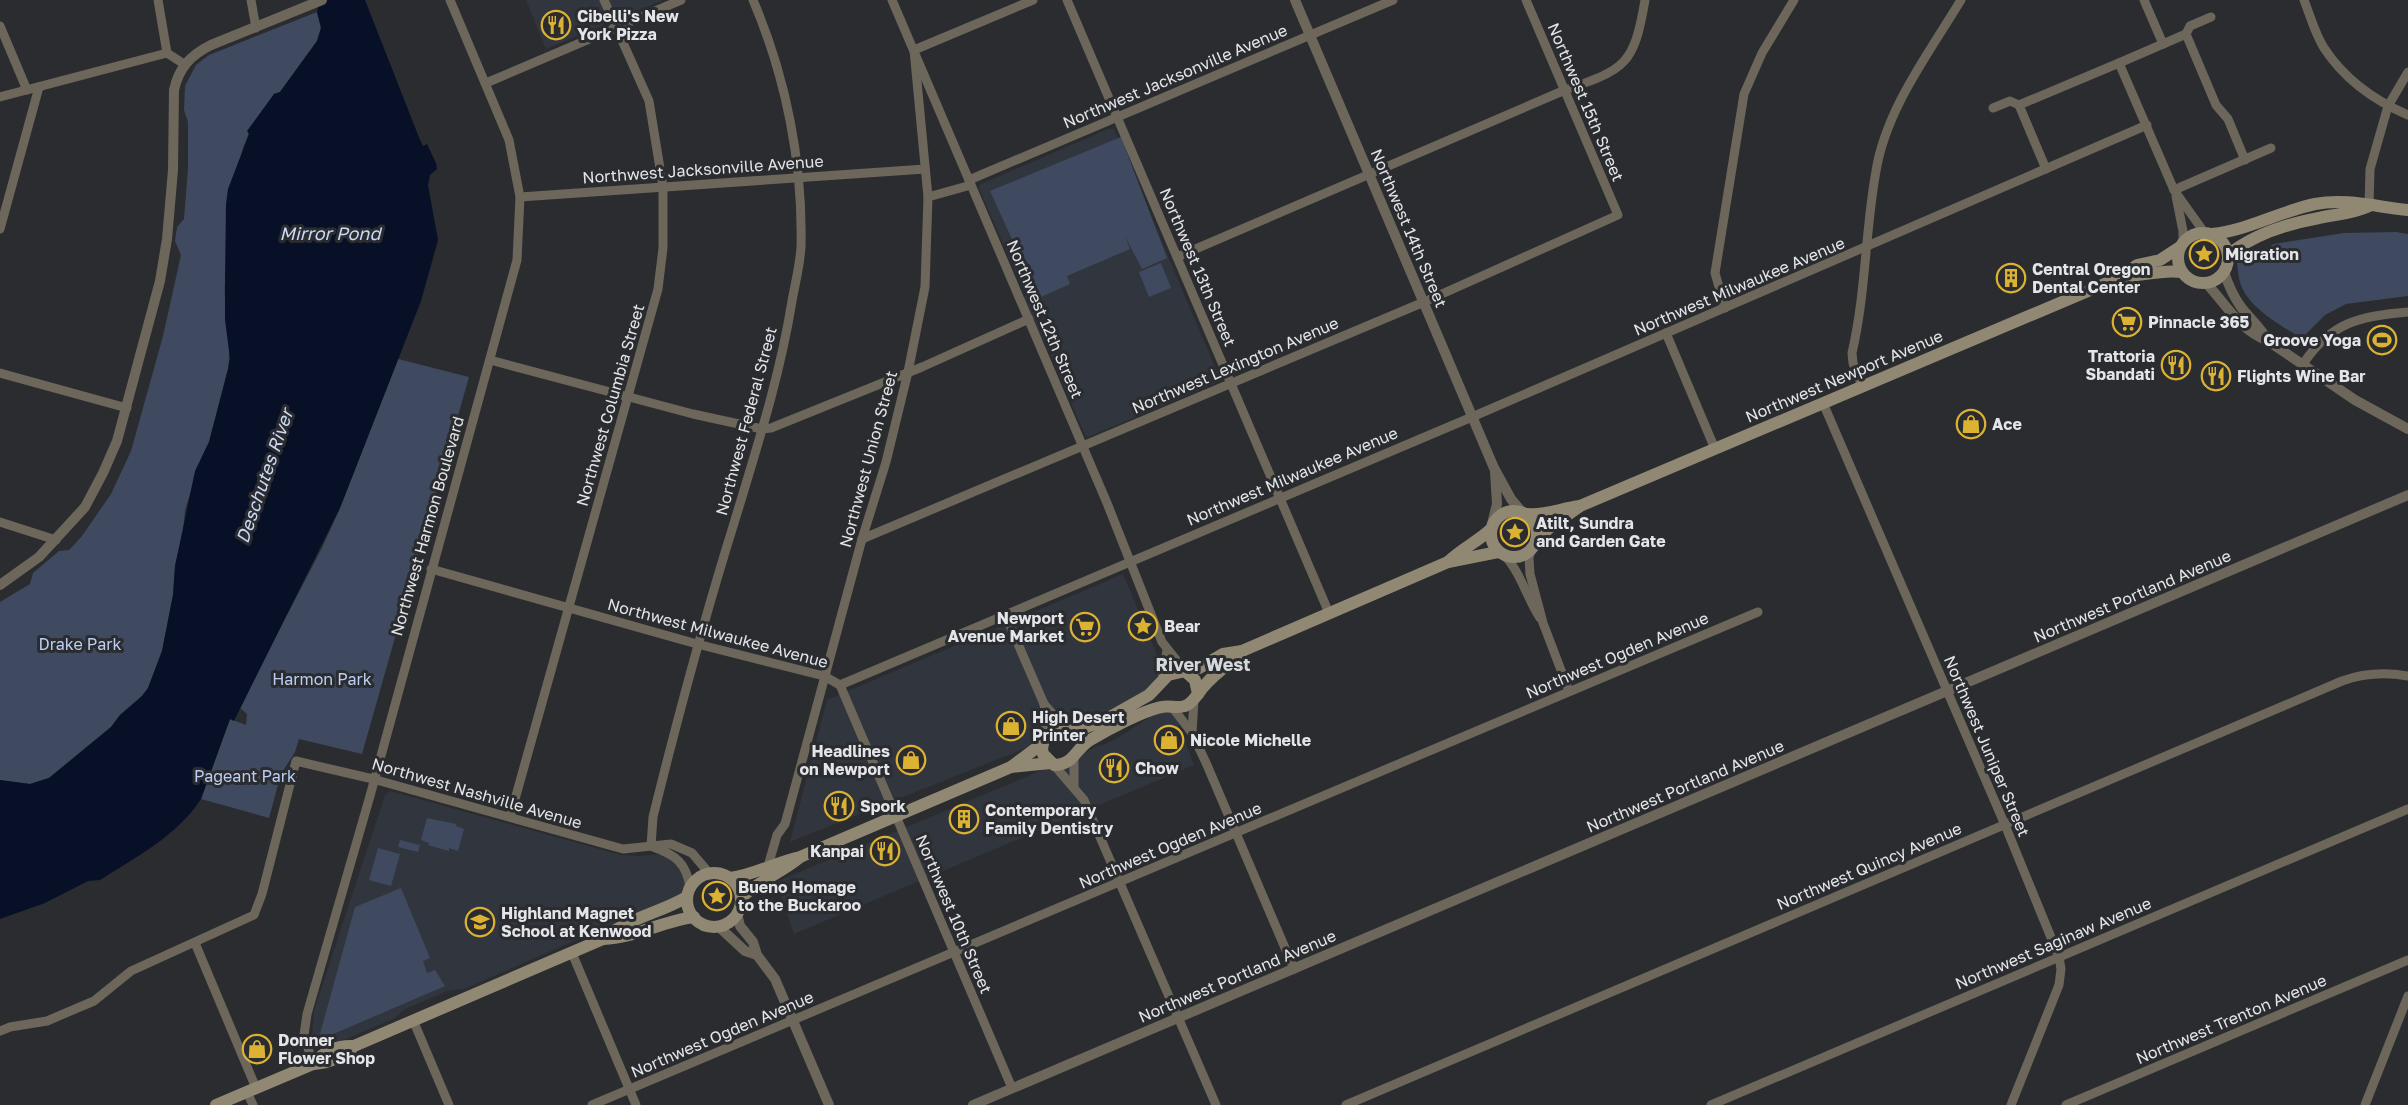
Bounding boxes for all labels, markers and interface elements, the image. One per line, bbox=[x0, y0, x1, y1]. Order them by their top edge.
place label: Cibelli's New York Pizza bbox=[577, 6, 679, 44]
restaurant icon: Cibelli's New York Pizza bbox=[540, 9, 572, 41]
street label: Northwest Jacksonville Avenue bbox=[1060, 20, 1290, 132]
street label: Northwest 15th Street bbox=[1544, 20, 1628, 184]
street label: Northwest 14th Street bbox=[1366, 146, 1452, 310]
street label: Northwest Jacksonville Avenue bbox=[582, 151, 824, 187]
street label: Northwest 13th Street bbox=[1156, 185, 1240, 349]
water label: Mirror Pond bbox=[279, 222, 382, 244]
street label: Northwest Milwaukee Avenue bbox=[1630, 232, 1848, 340]
street label: Northwest 12th Street bbox=[1003, 237, 1087, 401]
place icon: Migration bbox=[2188, 238, 2220, 270]
place label: Migration bbox=[2225, 244, 2299, 264]
place label: Central Oregon Dental Center bbox=[2032, 259, 2150, 297]
building icon: Central Oregon Dental Center bbox=[1995, 262, 2027, 294]
street label: Northwest Columbia Street bbox=[572, 302, 648, 508]
supermarket icon: Pinnacle 365 bbox=[2111, 306, 2143, 338]
street label: Northwest Lexington Avenue bbox=[1129, 312, 1341, 418]
place label: Pinnacle 365 bbox=[2148, 312, 2250, 332]
street label: Northwest Federal Street bbox=[711, 324, 781, 518]
sports icon: Groove Yoga bbox=[2366, 324, 2398, 356]
street label: Northwest Newport Avenue bbox=[1742, 325, 1946, 427]
place label: Groove Yoga bbox=[2263, 330, 2361, 350]
place label: Trattoria Sbandati bbox=[2086, 346, 2155, 384]
restaurant icon: Trattoria Sbandati bbox=[2160, 349, 2192, 381]
restaurant icon: Flights Wine Bar bbox=[2200, 360, 2232, 392]
place label: Flights Wine Bar bbox=[2237, 366, 2365, 386]
street label: Northwest Union Street bbox=[835, 369, 901, 549]
water label: Deschutes River bbox=[231, 403, 298, 546]
shop icon: Ace bbox=[1955, 408, 1987, 440]
street label: Northwest Harmon Boulevard bbox=[386, 414, 468, 638]
place label: Ace bbox=[1992, 414, 2022, 434]
street label: Northwest Milwaukee Avenue bbox=[1183, 422, 1401, 530]
place label: Atilt, Sundra and Garden Gate bbox=[1536, 513, 1666, 551]
place icon: Atilt, Sundra and Garden Gate bbox=[1499, 516, 1531, 548]
street label: Northwest Portland Avenue bbox=[2030, 545, 2234, 647]
street label: Northwest Milwaukee Avenue bbox=[606, 594, 830, 672]
street label: Northwest Ogden Avenue bbox=[1523, 607, 1711, 703]
place label: Newport Avenue Market bbox=[948, 608, 1064, 646]
place icon: Bear bbox=[1127, 610, 1159, 642]
supermarket icon: Newport Avenue Market bbox=[1069, 611, 1101, 643]
place label: Bear bbox=[1164, 616, 1200, 636]
park label: Drake Park bbox=[39, 634, 121, 654]
street label: Northwest Juniper Street bbox=[1940, 652, 2034, 840]
district label: River West bbox=[1156, 653, 1250, 675]
park label: Harmon Park bbox=[272, 669, 372, 689]
place label: High Desert Printer bbox=[1032, 707, 1124, 745]
shop icon: High Desert Printer bbox=[995, 710, 1027, 742]
shop icon: Nicole Michelle bbox=[1153, 724, 1185, 756]
place label: Nicole Michelle bbox=[1190, 730, 1311, 750]
street label: Northwest Portland Avenue bbox=[1583, 735, 1787, 837]
place label: Headlines on Newport bbox=[800, 741, 890, 779]
shop icon: Headlines on Newport bbox=[895, 744, 927, 776]
restaurant icon: Chow bbox=[1098, 752, 1130, 784]
street label: Northwest Nashville Avenue bbox=[370, 753, 584, 833]
place label: Chow bbox=[1135, 758, 1180, 778]
park label: Pageant Park bbox=[194, 766, 296, 786]
restaurant icon: Spork bbox=[823, 790, 855, 822]
place label: Spork bbox=[860, 796, 906, 816]
street label: Northwest Ogden Avenue bbox=[1076, 797, 1264, 893]
place label: Contemporary Family Dentistry bbox=[985, 800, 1114, 838]
building icon: Contemporary Family Dentistry bbox=[948, 803, 980, 835]
street label: Northwest Quincy Avenue bbox=[1774, 818, 1964, 914]
street label: Northwest 10th Street bbox=[911, 832, 997, 996]
restaurant icon: Kanpai bbox=[869, 835, 901, 867]
place label: Kanpai bbox=[810, 841, 864, 861]
place label: Bueno Homage to the Buckaroo bbox=[738, 877, 862, 915]
place icon: Bueno Homage to the Buckaroo bbox=[701, 880, 733, 912]
street label: Northwest Saginaw Avenue bbox=[1952, 893, 2154, 993]
place label: Highland Magnet School at Kenwood bbox=[501, 903, 651, 941]
school or university icon: Highland Magnet School at Kenwood bbox=[464, 906, 496, 938]
street label: Northwest Portland Avenue bbox=[1135, 925, 1339, 1027]
street label: Northwest Trenton Avenue bbox=[2133, 970, 2329, 1068]
street label: Northwest Ogden Avenue bbox=[628, 986, 816, 1082]
place label: Donner Flower Shop bbox=[278, 1030, 375, 1068]
shop icon: Donner Flower Shop bbox=[241, 1033, 273, 1065]

